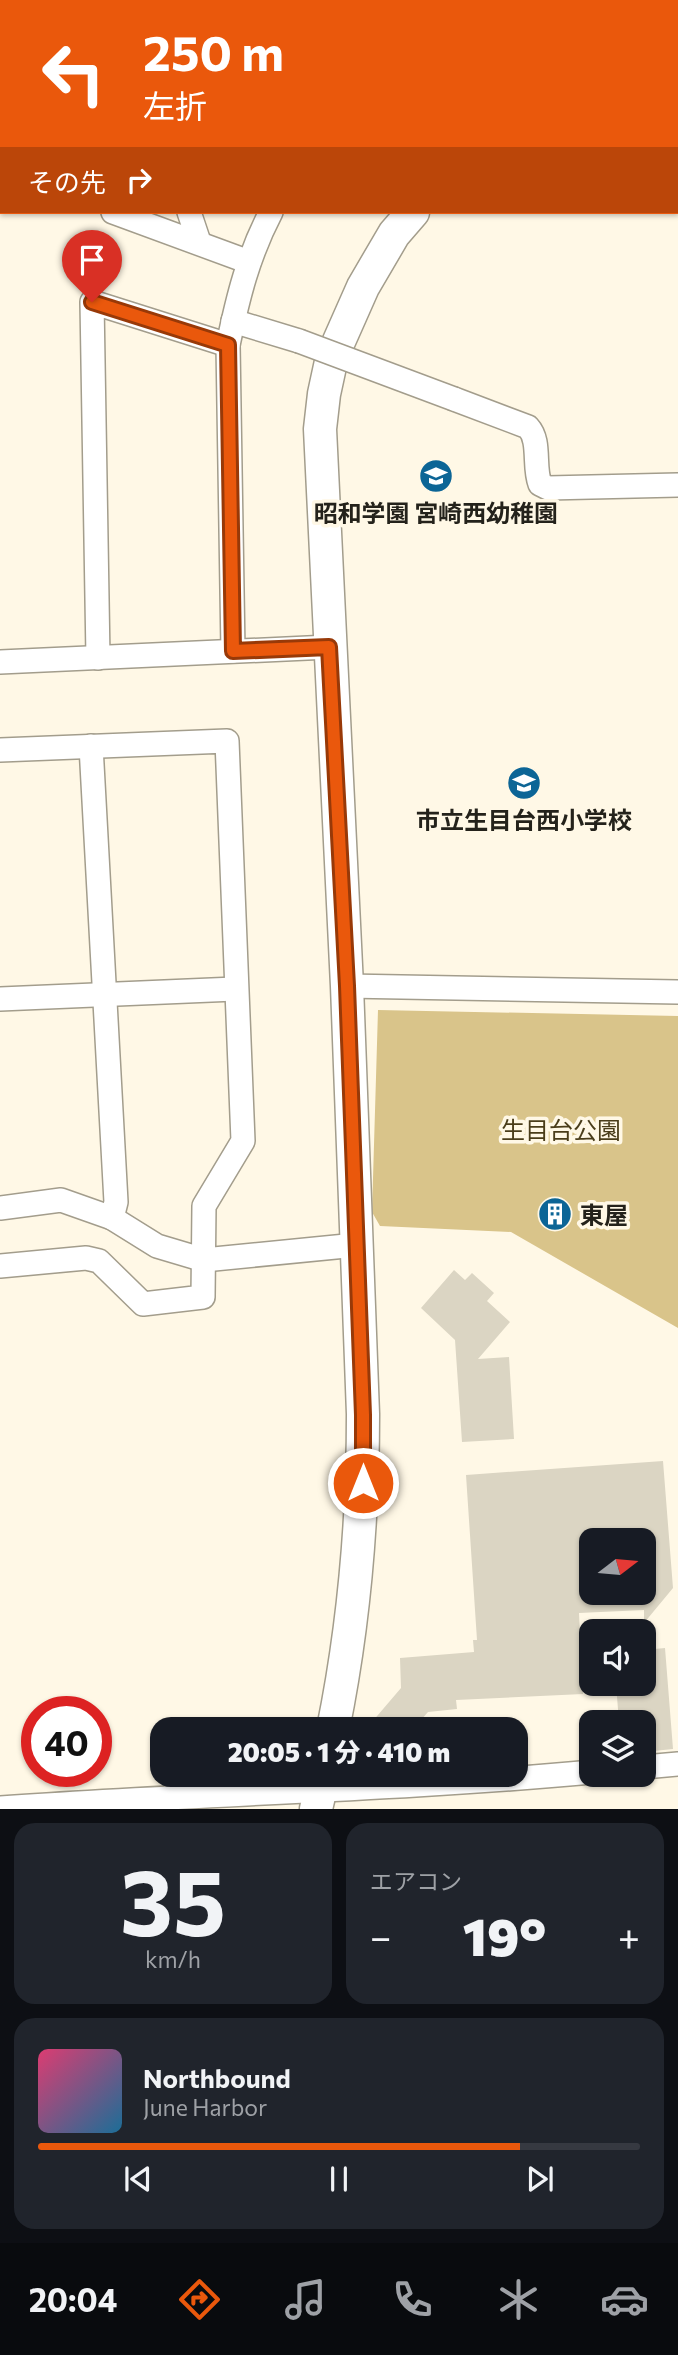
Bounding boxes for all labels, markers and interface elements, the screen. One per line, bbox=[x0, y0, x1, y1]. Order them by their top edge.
text: 250 m bbox=[143, 21, 284, 81]
icon: left bbox=[28, 28, 119, 119]
text: 左折 bbox=[143, 85, 207, 125]
icon: right bbox=[120, 161, 158, 199]
text: その先 bbox=[28, 166, 106, 197]
pin bbox=[62, 230, 122, 302]
icon: arrive bbox=[73, 241, 111, 279]
school or university icon: 昭和学園 宮崎西幼稚園 bbox=[417, 457, 455, 495]
place label: 昭和学園 宮崎西幼稚園 bbox=[314, 498, 558, 527]
school or university icon: 市立生目台西小学校 bbox=[505, 764, 543, 802]
place label: 市立生目台西小学校 bbox=[416, 805, 632, 834]
park label: 生目台公園 bbox=[501, 1115, 621, 1144]
building icon: 東屋 bbox=[536, 1195, 574, 1233]
place label: 東屋 bbox=[580, 1200, 628, 1229]
position arrow bbox=[326, 1446, 400, 1520]
north arrow bbox=[579, 1528, 656, 1605]
map controls bbox=[579, 1528, 656, 1787]
button: sound bbox=[579, 1619, 656, 1696]
speed limit sign: 40 bbox=[21, 1696, 112, 1787]
button: layers bbox=[579, 1710, 656, 1787]
text: 20:05 · 1 分 · 410 m bbox=[228, 1736, 450, 1767]
text: 35 bbox=[120, 1843, 226, 1955]
text: エアコン bbox=[370, 1867, 462, 1895]
text: 19° bbox=[463, 1903, 546, 1967]
text: − bbox=[370, 1912, 392, 1959]
text: + bbox=[618, 1912, 640, 1959]
text: km/h bbox=[145, 1945, 201, 1973]
text: Northbound bbox=[143, 2062, 291, 2093]
text: June Harbor bbox=[143, 2093, 267, 2121]
icon: previous bbox=[119, 2160, 157, 2198]
icon: pause bbox=[320, 2160, 358, 2198]
icon: next bbox=[521, 2160, 559, 2198]
icon: directions bbox=[175, 2275, 224, 2324]
icon: music bbox=[281, 2275, 330, 2324]
icon: phone bbox=[388, 2275, 437, 2324]
icon: climate bbox=[494, 2275, 543, 2324]
icon: car bbox=[600, 2275, 649, 2324]
text: 20:04 bbox=[29, 2279, 117, 2319]

